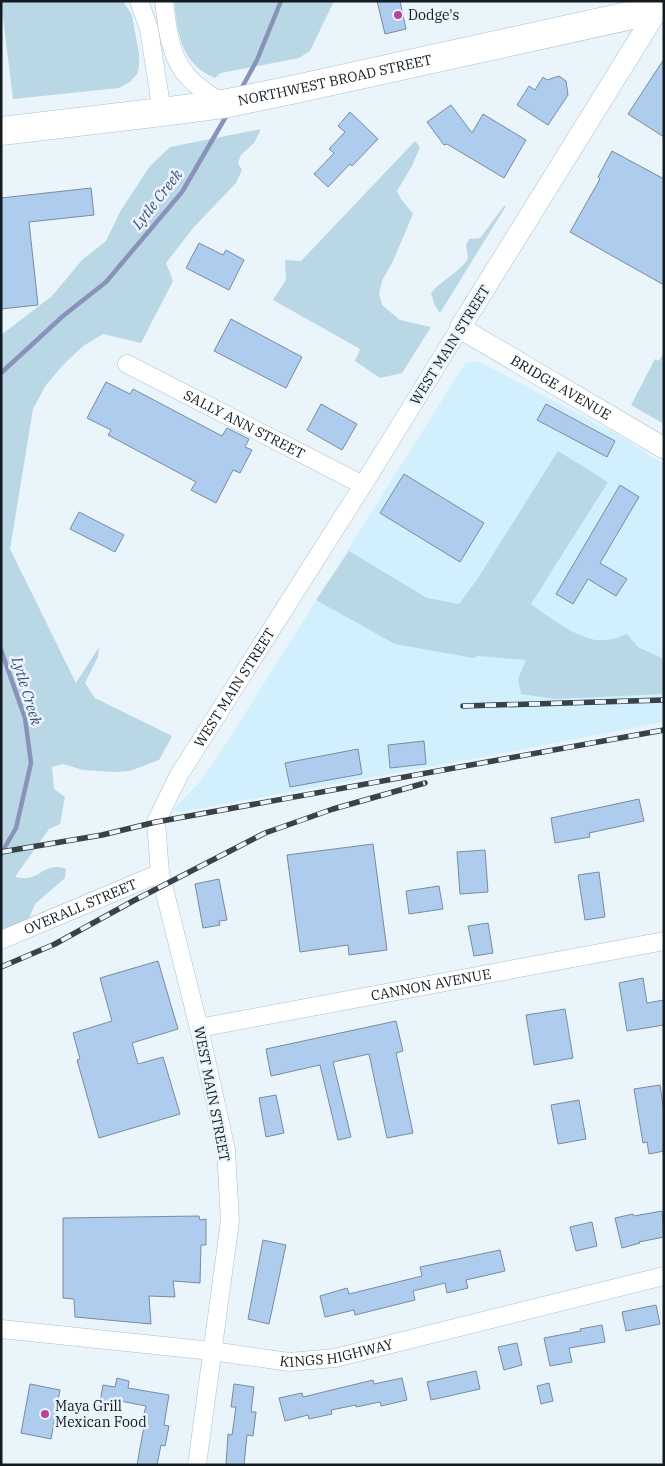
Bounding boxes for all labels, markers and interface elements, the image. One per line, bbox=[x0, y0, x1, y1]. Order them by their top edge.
place label: Dodge's bbox=[408, 6, 460, 24]
marker: Dodge's bbox=[392, 9, 404, 21]
street label: NORTHWEST BROAD STREET bbox=[236, 50, 434, 110]
water label: Lytle Creek bbox=[127, 165, 186, 233]
street label: WEST MAIN STREET bbox=[406, 282, 494, 408]
street label: BRIDGE AVENUE bbox=[507, 351, 614, 424]
street label: SALLY ANN STREET bbox=[181, 386, 308, 463]
street label: WEST MAIN STREET bbox=[190, 625, 279, 751]
water label: Lytle Creek bbox=[7, 654, 46, 728]
street label: OVERALL STREET bbox=[21, 875, 139, 938]
street label: CANNON AVENUE bbox=[369, 965, 493, 1005]
street label: WEST MAIN STREET bbox=[190, 1025, 234, 1163]
street label: KINGS HIGHWAY bbox=[278, 1335, 395, 1371]
place label: Maya Grill Mexican Food bbox=[55, 1397, 147, 1431]
marker: Maya Grill Mexican Food bbox=[39, 1408, 51, 1420]

